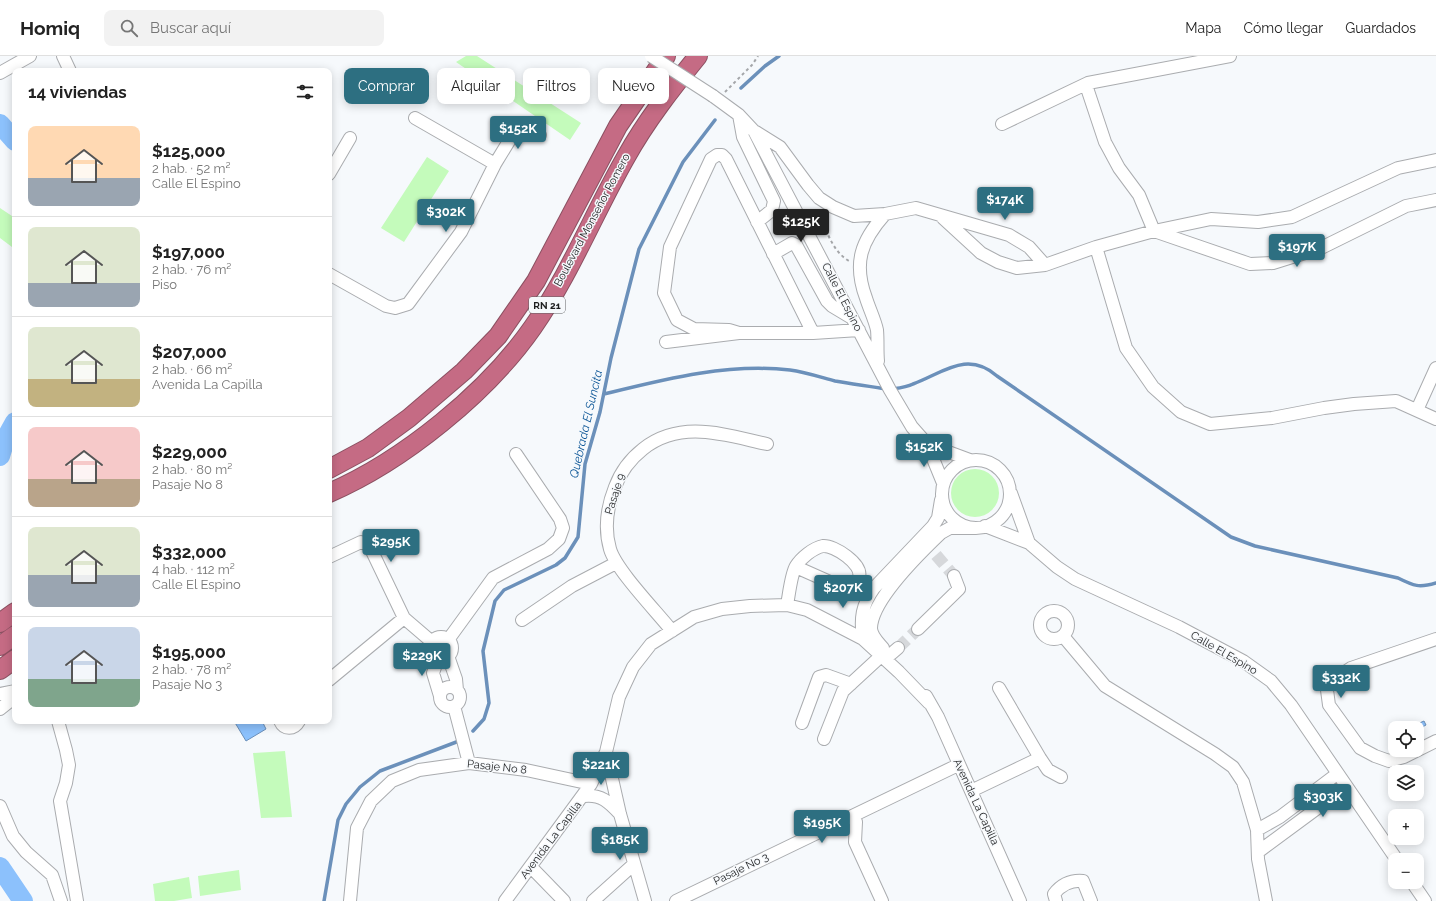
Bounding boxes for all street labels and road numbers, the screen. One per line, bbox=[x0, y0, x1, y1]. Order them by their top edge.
street label: Boulevard Monseñor Romero bbox=[551, 151, 633, 289]
street label: Calle El Espino bbox=[819, 261, 865, 334]
road number: RN 21 bbox=[529, 297, 565, 313]
street label: Pasaje 9 bbox=[602, 472, 628, 516]
street label: Calle El Espino bbox=[1188, 629, 1260, 678]
street label: Pasaje No 8 bbox=[466, 757, 528, 777]
street label: Avenida La Capilla bbox=[950, 757, 1002, 847]
street label: Avenida La Capilla bbox=[518, 799, 584, 881]
street label: Pasaje No 3 bbox=[711, 850, 771, 888]

